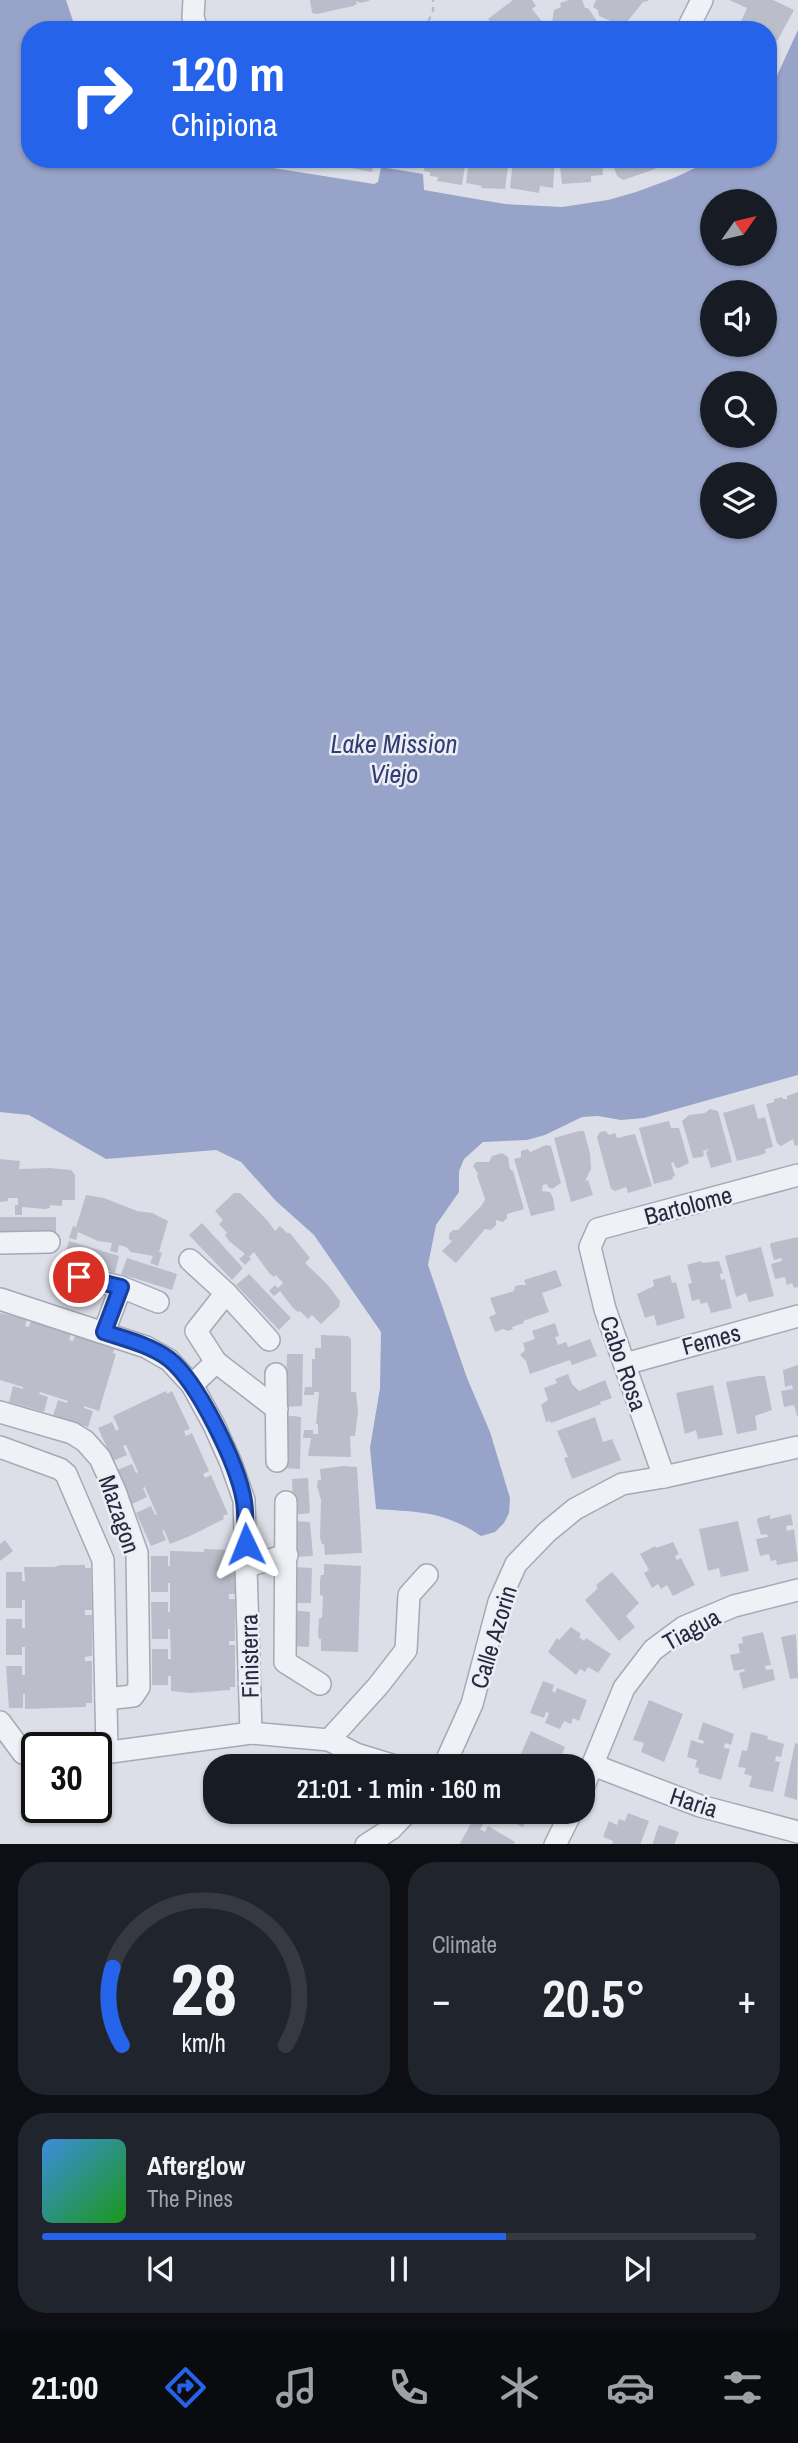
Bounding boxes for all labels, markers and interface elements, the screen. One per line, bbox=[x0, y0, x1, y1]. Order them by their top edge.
text: 120 m bbox=[171, 40, 285, 106]
icon: right bbox=[56, 49, 147, 140]
text: Chipiona bbox=[171, 103, 278, 146]
north arrow bbox=[700, 189, 777, 266]
map controls bbox=[700, 189, 777, 539]
button: sound bbox=[700, 280, 777, 357]
button: search bbox=[700, 371, 777, 448]
button: layers bbox=[700, 462, 777, 539]
water label: Lake Mission Viejo bbox=[331, 726, 457, 791]
street label: Bartolome bbox=[641, 1178, 735, 1232]
pin bbox=[49, 1247, 109, 1307]
icon: arrive bbox=[60, 1258, 98, 1296]
street label: Cabo Rosa bbox=[593, 1311, 655, 1415]
street label: Femes bbox=[678, 1316, 744, 1362]
street label: Mazagon bbox=[92, 1471, 148, 1557]
position arrow bbox=[209, 1507, 283, 1581]
street label: Calle Azorin bbox=[462, 1582, 524, 1692]
street label: Tiagua bbox=[657, 1600, 725, 1658]
street label: Finisterra bbox=[232, 1614, 266, 1698]
speed limit sign: 30 bbox=[21, 1732, 112, 1823]
text: 21:01 · 1 min · 160 m bbox=[297, 1771, 501, 1806]
street label: Haria bbox=[666, 1779, 722, 1825]
text: Climate bbox=[432, 1929, 497, 1960]
text: 28 bbox=[171, 1940, 237, 2038]
text: 20.5° bbox=[542, 1963, 646, 2033]
text: − bbox=[432, 1974, 450, 2025]
text: + bbox=[738, 1974, 756, 2025]
text: km/h bbox=[182, 2025, 226, 2059]
text: Afterglow bbox=[147, 2148, 245, 2183]
text: The Pines bbox=[147, 2183, 233, 2214]
icon: previous bbox=[142, 2250, 180, 2288]
icon: pause bbox=[380, 2250, 418, 2288]
icon: next bbox=[618, 2250, 656, 2288]
icon: directions bbox=[161, 2363, 210, 2412]
icon: music bbox=[272, 2363, 321, 2412]
icon: phone bbox=[384, 2363, 433, 2412]
icon: climate bbox=[495, 2363, 544, 2412]
icon: car bbox=[606, 2363, 655, 2412]
icon: filters bbox=[718, 2363, 767, 2412]
text: 21:00 bbox=[31, 2366, 98, 2409]

